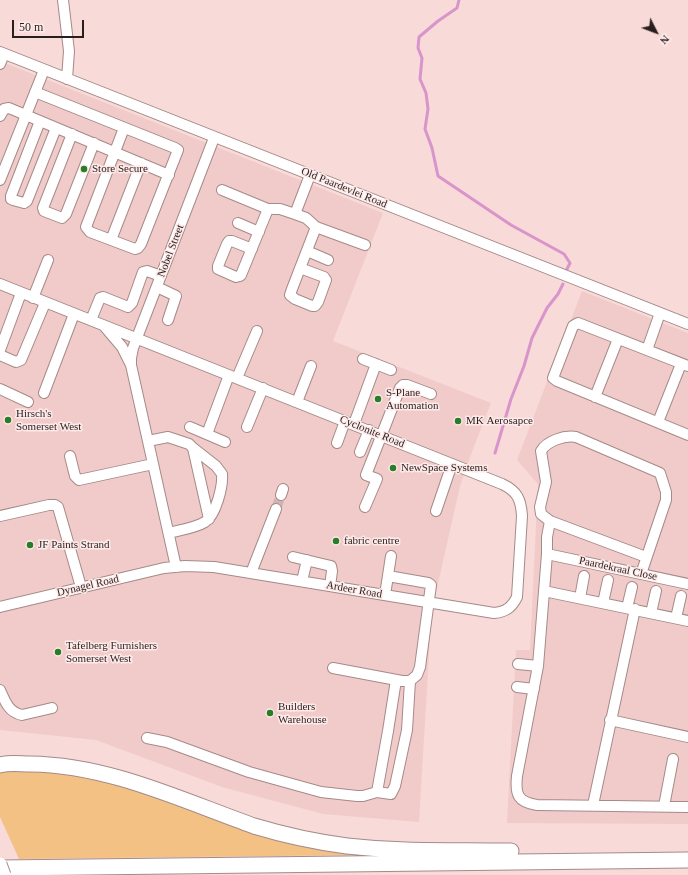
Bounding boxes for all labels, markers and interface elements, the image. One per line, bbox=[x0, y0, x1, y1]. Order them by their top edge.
scale bar bbox=[14, 12, 86, 38]
north arrow bbox=[636, 12, 676, 52]
text: 50 m bbox=[19, 20, 43, 34]
text: N bbox=[658, 33, 672, 47]
place label: Store Secure bbox=[92, 162, 148, 176]
marker: Store Secure bbox=[79, 164, 89, 174]
street label: Old Paardevlei Road bbox=[299, 165, 389, 211]
street label: Nobel Street bbox=[155, 223, 187, 279]
place label: S-Plane Automation bbox=[386, 386, 439, 412]
marker: S-Plane Automation bbox=[373, 394, 383, 404]
place label: Hirsch's Somerset West bbox=[16, 407, 81, 433]
street label: Cyclonite Road bbox=[338, 413, 406, 451]
place label: MK Aerosapce bbox=[466, 414, 533, 428]
marker: Hirsch's Somerset West bbox=[3, 415, 13, 425]
marker: MK Aerosapce bbox=[453, 416, 463, 426]
place label: NewSpace Systems bbox=[401, 461, 487, 475]
marker: NewSpace Systems bbox=[388, 463, 398, 473]
place label: fabric centre bbox=[344, 534, 399, 548]
marker: fabric centre bbox=[331, 536, 341, 546]
place label: JF Paints Strand bbox=[38, 538, 110, 552]
marker: JF Paints Strand bbox=[25, 540, 35, 550]
street label: Paardekraal Close bbox=[578, 554, 658, 584]
street label: Dynagel Road bbox=[56, 572, 120, 600]
street label: Ardeer Road bbox=[325, 579, 383, 601]
place label: Tafelberg Furnishers Somerset West bbox=[66, 639, 157, 665]
marker: Tafelberg Furnishers Somerset West bbox=[53, 647, 63, 657]
place label: Builders Warehouse bbox=[278, 700, 327, 726]
marker: Builders Warehouse bbox=[265, 708, 275, 718]

